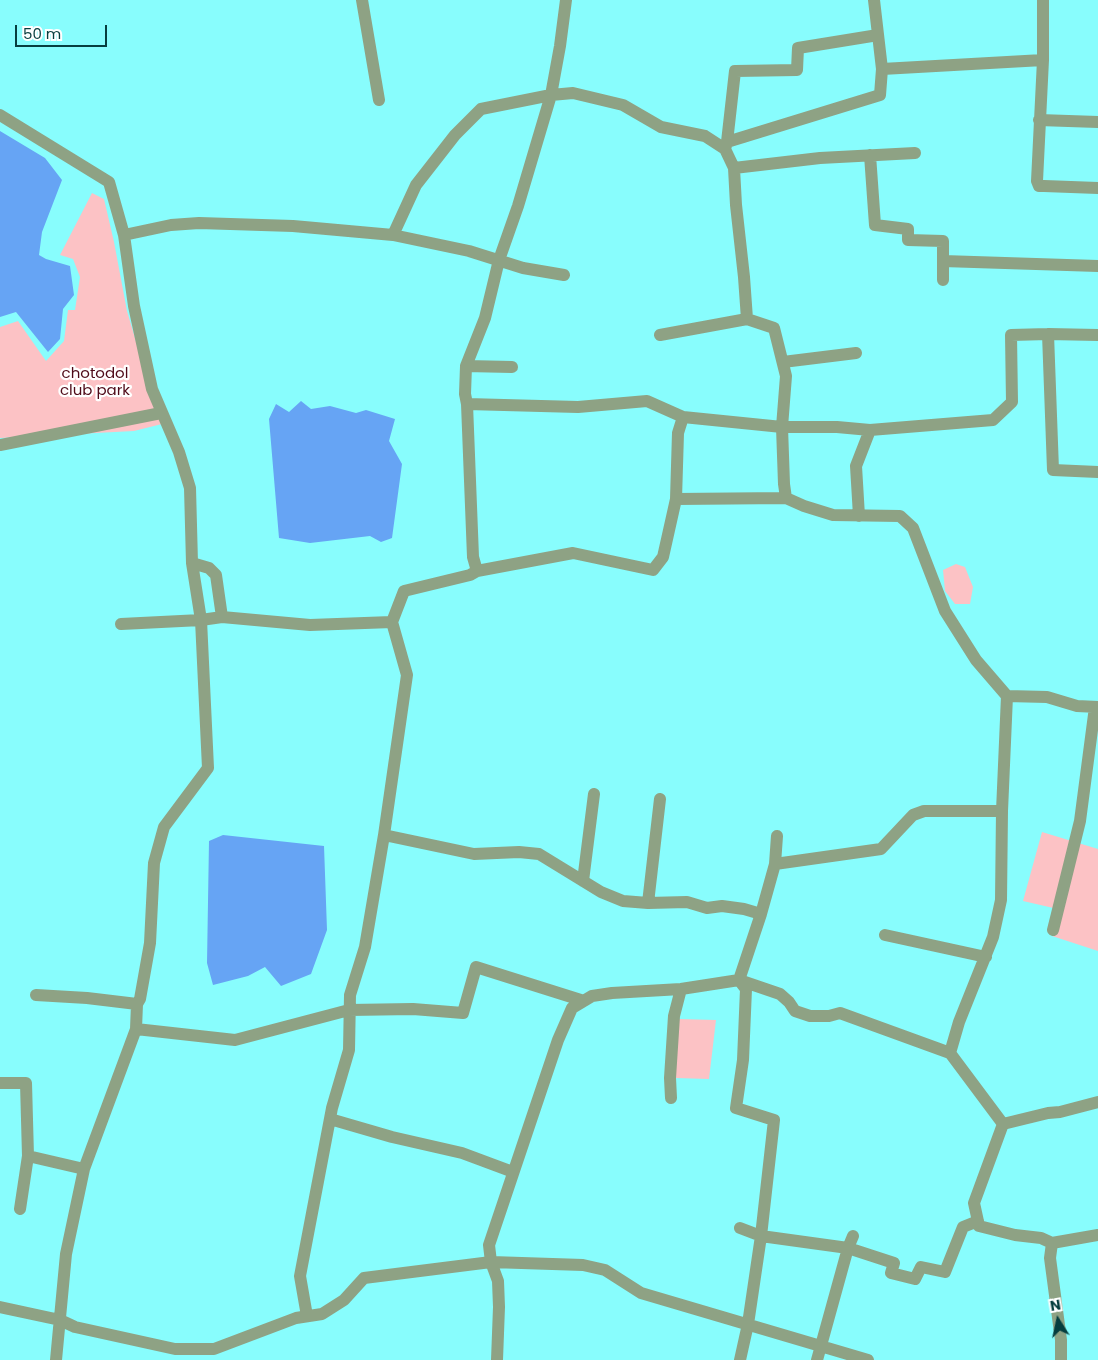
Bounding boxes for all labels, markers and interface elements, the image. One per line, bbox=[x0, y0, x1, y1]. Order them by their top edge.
scale bar bbox=[18, 15, 110, 47]
text: 50 m bbox=[23, 23, 61, 44]
park label: chotodol club park bbox=[60, 365, 130, 400]
text: N bbox=[1048, 1294, 1062, 1316]
north arrow bbox=[1033, 1295, 1083, 1345]

